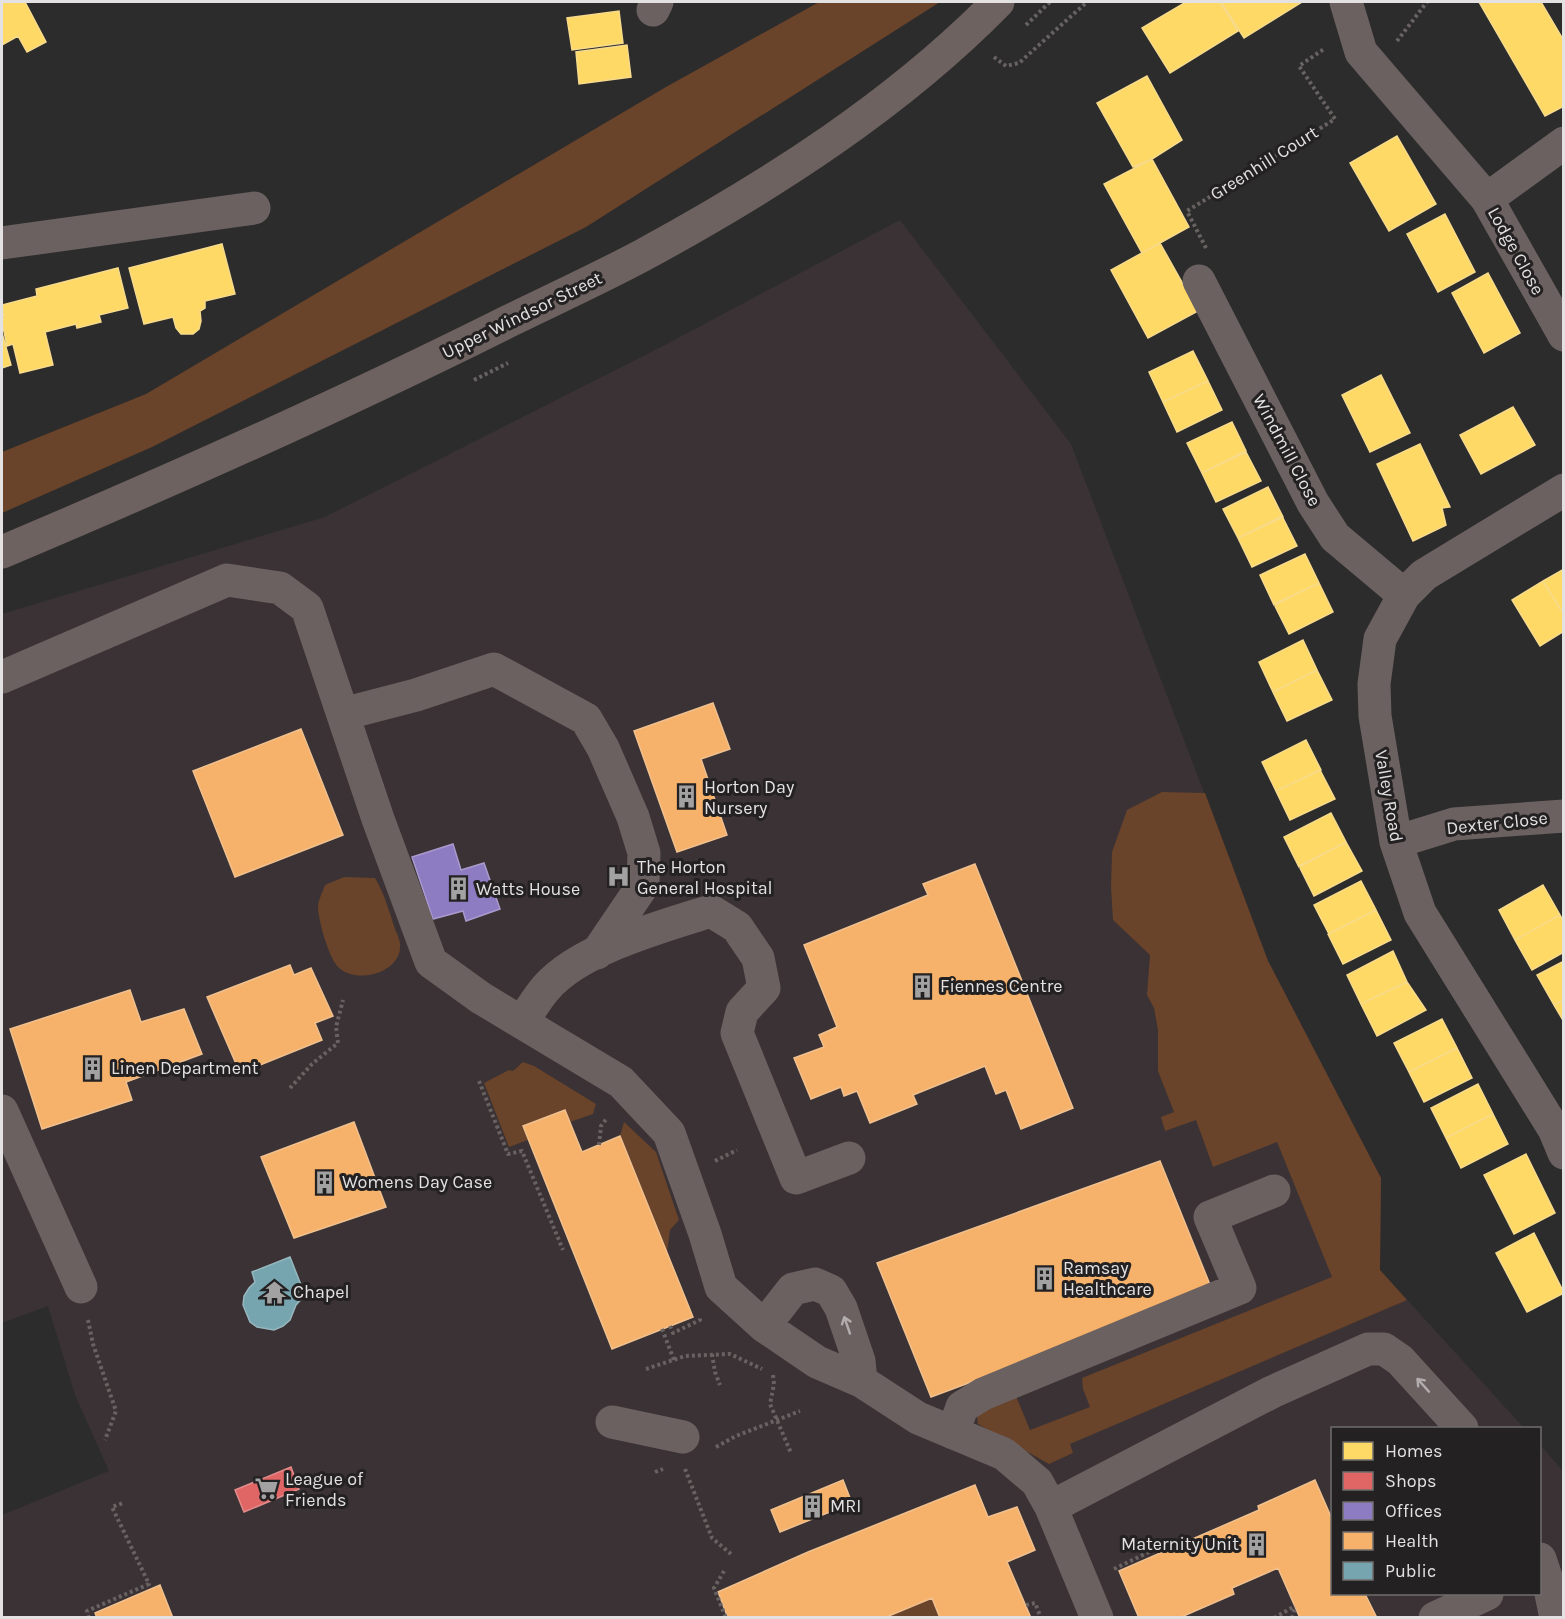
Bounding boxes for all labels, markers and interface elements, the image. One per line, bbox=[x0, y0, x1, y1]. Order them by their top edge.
street label: Greenhill Court bbox=[1206, 121, 1322, 205]
street label: Lodge Close bbox=[1483, 203, 1549, 299]
street label: Upper Windsor Street bbox=[438, 267, 606, 363]
street label: Windmill Close bbox=[1248, 390, 1326, 510]
street label: Valley Road bbox=[1370, 748, 1408, 844]
place label: Horton Day Nursery bbox=[704, 776, 795, 819]
building icon: Horton Day Nursery bbox=[673, 784, 699, 810]
street label: Dexter Close bbox=[1445, 807, 1549, 839]
place label: The Horton General Hospital bbox=[637, 856, 773, 899]
hospital icon: The Horton General Hospital bbox=[606, 864, 632, 890]
building icon: Watts House bbox=[445, 876, 471, 902]
place label: Watts House bbox=[476, 878, 580, 900]
building icon: Fiennes Centre bbox=[909, 973, 935, 999]
place label: Fiennes Centre bbox=[940, 975, 1062, 997]
building icon: Linen Department bbox=[80, 1055, 106, 1081]
place label: Linen Department bbox=[111, 1057, 259, 1079]
building icon: Womens Day Case bbox=[311, 1169, 337, 1195]
place label: Womens Day Case bbox=[342, 1171, 492, 1193]
place label: Ramsay Healthcare bbox=[1063, 1257, 1152, 1300]
building icon: Ramsay Healthcare bbox=[1032, 1265, 1058, 1291]
temple icon: Chapel bbox=[262, 1279, 288, 1305]
place label: Chapel bbox=[293, 1281, 350, 1303]
one-way arrow bbox=[840, 1316, 851, 1335]
one-way arrow bbox=[1416, 1378, 1430, 1393]
legend bbox=[1331, 1427, 1541, 1595]
text: Homes bbox=[1385, 1440, 1442, 1462]
place label: League of Friends bbox=[285, 1468, 364, 1511]
text: Shops bbox=[1385, 1470, 1437, 1492]
supermarket icon: League of Friends bbox=[254, 1476, 280, 1502]
building icon: MRI bbox=[799, 1493, 825, 1519]
place label: MRI bbox=[830, 1495, 861, 1517]
text: Offices bbox=[1385, 1500, 1442, 1522]
text: Health bbox=[1385, 1530, 1439, 1552]
building icon: Maternity Unit bbox=[1244, 1531, 1270, 1557]
place label: Maternity Unit bbox=[1121, 1533, 1239, 1555]
text: Public bbox=[1385, 1560, 1436, 1582]

